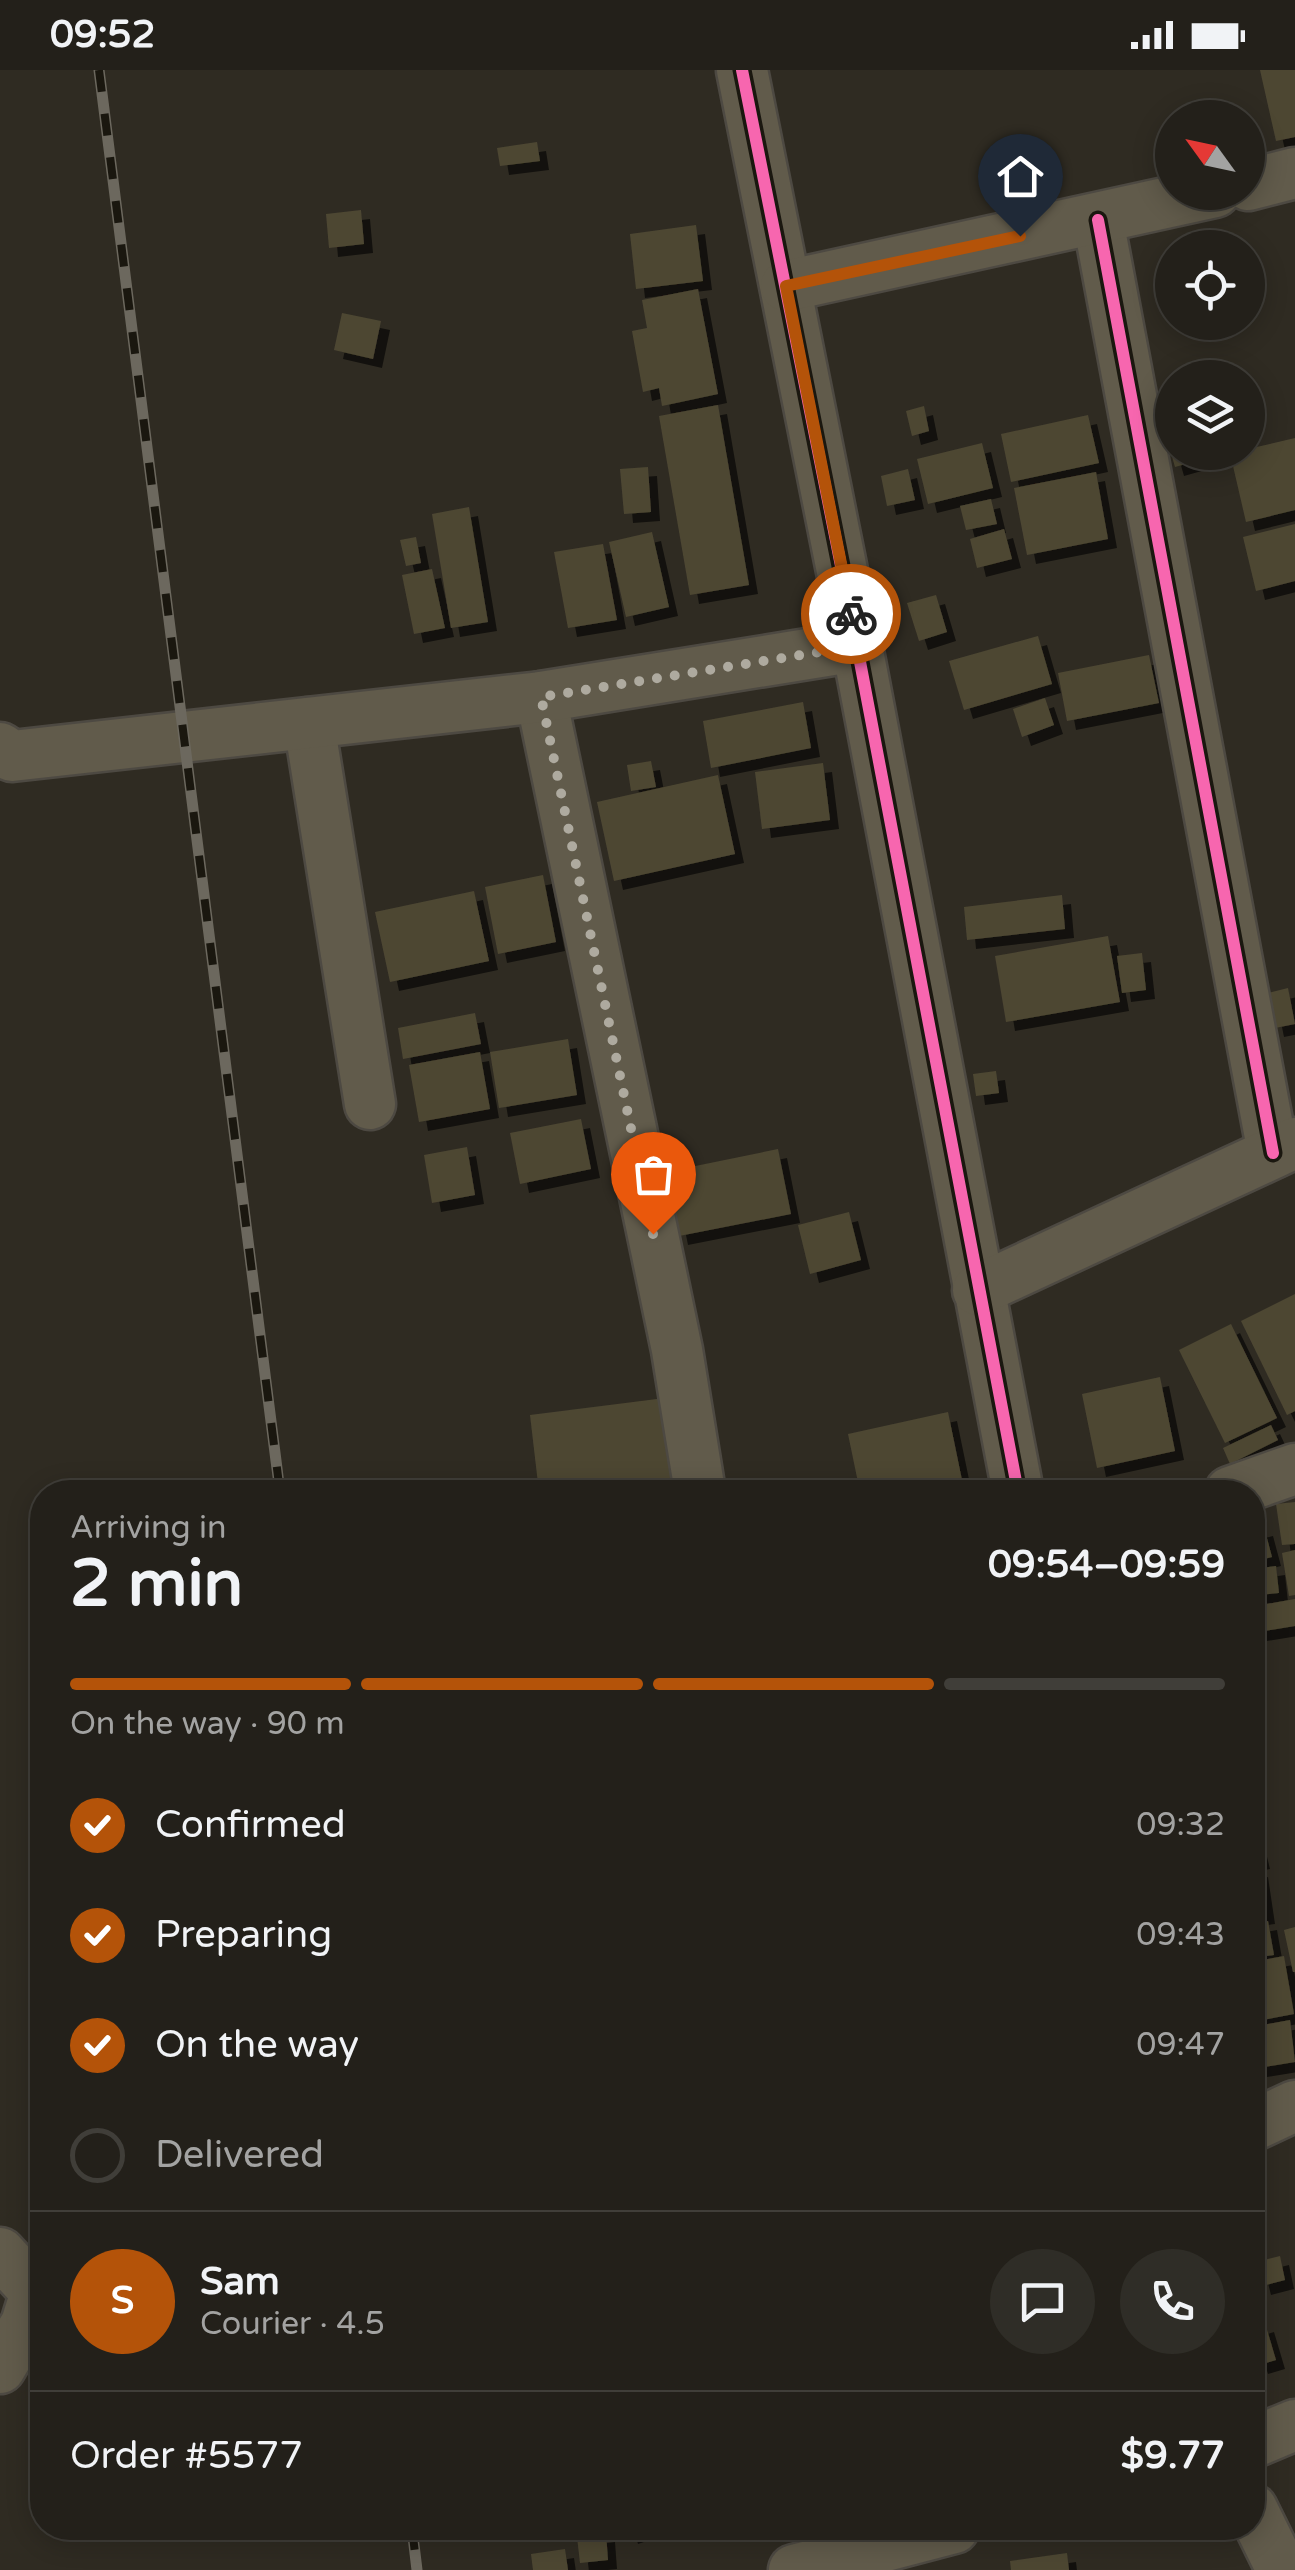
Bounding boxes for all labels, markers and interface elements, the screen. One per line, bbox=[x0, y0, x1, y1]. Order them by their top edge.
text: 09:52 bbox=[50, 12, 155, 58]
north arrow bbox=[1155, 100, 1265, 210]
map controls bbox=[1155, 100, 1265, 470]
pin bbox=[978, 134, 1063, 237]
icon: home bbox=[993, 149, 1048, 204]
button: locate bbox=[1155, 230, 1265, 340]
button: layers bbox=[1155, 360, 1265, 470]
courier bbox=[801, 564, 901, 664]
icon: bike bbox=[824, 587, 879, 642]
pin bbox=[611, 1132, 696, 1235]
icon: bag bbox=[626, 1147, 681, 1202]
text: Arriving in bbox=[70, 1509, 227, 1547]
text: 09:54–09:59 bbox=[988, 1542, 1225, 1588]
text: 2 min bbox=[70, 1545, 243, 1624]
text: On the way · 90 m bbox=[70, 1705, 345, 1743]
icon: check bbox=[70, 1798, 125, 1853]
text: Confirmed bbox=[155, 1802, 346, 1848]
text: 09:32 bbox=[1136, 1806, 1225, 1844]
icon: check bbox=[70, 1908, 125, 1963]
text: Preparing bbox=[155, 1912, 332, 1958]
text: 09:43 bbox=[1136, 1916, 1225, 1954]
icon: check bbox=[70, 2018, 125, 2073]
text: On the way bbox=[155, 2022, 359, 2068]
text: 09:47 bbox=[1136, 2026, 1225, 2064]
text: Delivered bbox=[155, 2132, 324, 2178]
button: chat bbox=[990, 2249, 1095, 2354]
button: phone bbox=[1120, 2249, 1225, 2354]
text: Sam bbox=[200, 2259, 280, 2305]
text: S bbox=[111, 2278, 134, 2324]
text: Courier · 4.5 bbox=[200, 2305, 385, 2343]
text: Order #5577 bbox=[70, 2433, 303, 2479]
text: $9.77 bbox=[1120, 2433, 1225, 2479]

